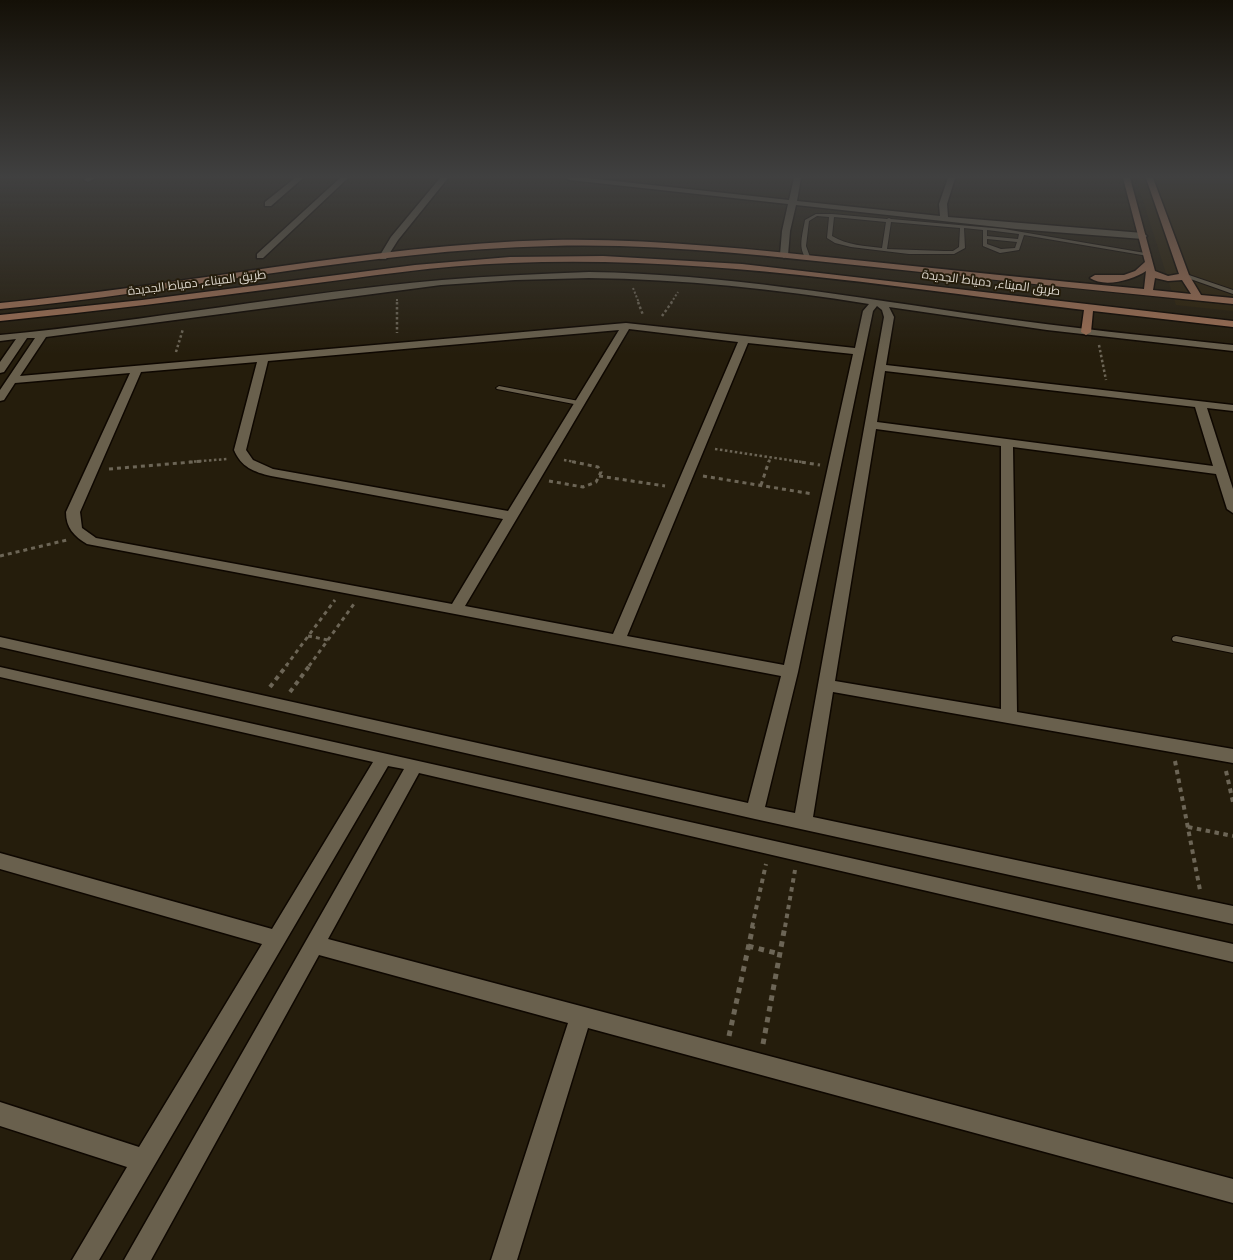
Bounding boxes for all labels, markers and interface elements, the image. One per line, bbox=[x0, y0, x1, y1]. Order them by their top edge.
street label: طريق الميناء, دمياط الجديدة bbox=[127, 267, 267, 299]
street label: طريق الميناء, دمياط الجديدة bbox=[921, 267, 1061, 299]

